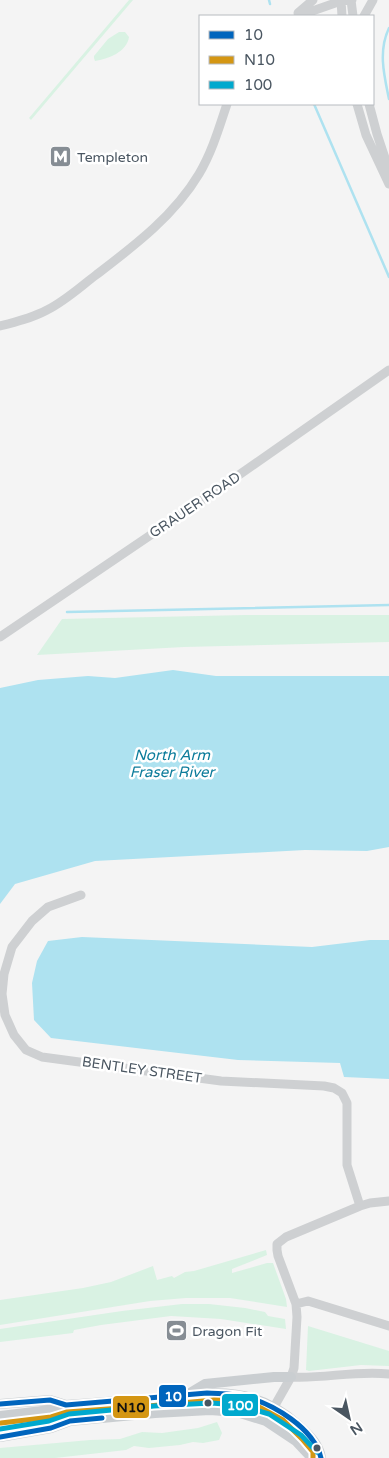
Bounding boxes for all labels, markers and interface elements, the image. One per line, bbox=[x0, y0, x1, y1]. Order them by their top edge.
legend bbox=[199, 15, 374, 105]
text: 10 bbox=[244, 26, 263, 44]
text: N10 bbox=[244, 51, 275, 69]
text: 100 bbox=[244, 76, 272, 94]
metro station icon: Templeton bbox=[49, 145, 73, 169]
place label: Templeton bbox=[77, 149, 148, 166]
street label: GRAUER ROAD bbox=[146, 468, 244, 542]
water label: North Arm Fraser River bbox=[130, 746, 217, 781]
street label: BENTLEY STREET bbox=[81, 1053, 204, 1087]
sports icon: Dragon Fit bbox=[164, 1319, 188, 1343]
place label: Dragon Fit bbox=[192, 1323, 263, 1340]
line badge: 10 bbox=[158, 1384, 187, 1408]
text: 10 bbox=[164, 1388, 182, 1405]
line badge: 100 bbox=[221, 1393, 259, 1417]
north arrow bbox=[324, 1393, 374, 1443]
line badge: N10 bbox=[112, 1395, 150, 1419]
text: 100 bbox=[227, 1397, 253, 1414]
unlabelled marker bbox=[203, 1398, 213, 1408]
text: N10 bbox=[117, 1399, 146, 1416]
text: N bbox=[347, 1418, 365, 1439]
unlabelled marker bbox=[312, 1443, 322, 1453]

